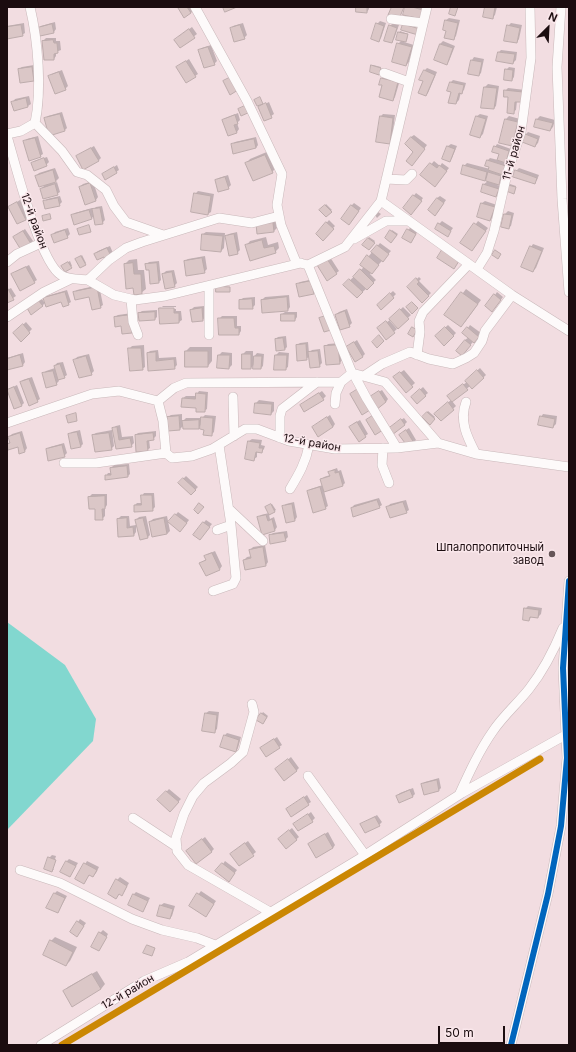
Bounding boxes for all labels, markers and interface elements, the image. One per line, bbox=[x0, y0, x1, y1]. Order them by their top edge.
north arrow bbox=[528, 8, 568, 48]
text: N bbox=[546, 9, 560, 25]
street label: 11-й район bbox=[500, 124, 528, 182]
street label: 12-й район bbox=[18, 191, 50, 251]
street label: 12-й район bbox=[282, 431, 342, 455]
place label: Шпалопропиточный завод bbox=[436, 541, 544, 567]
marker: Шпалопропиточный завод bbox=[547, 549, 557, 559]
street label: 12-й район bbox=[99, 972, 157, 1012]
scale bar bbox=[440, 1018, 507, 1044]
text: 50 m bbox=[445, 1025, 474, 1040]

